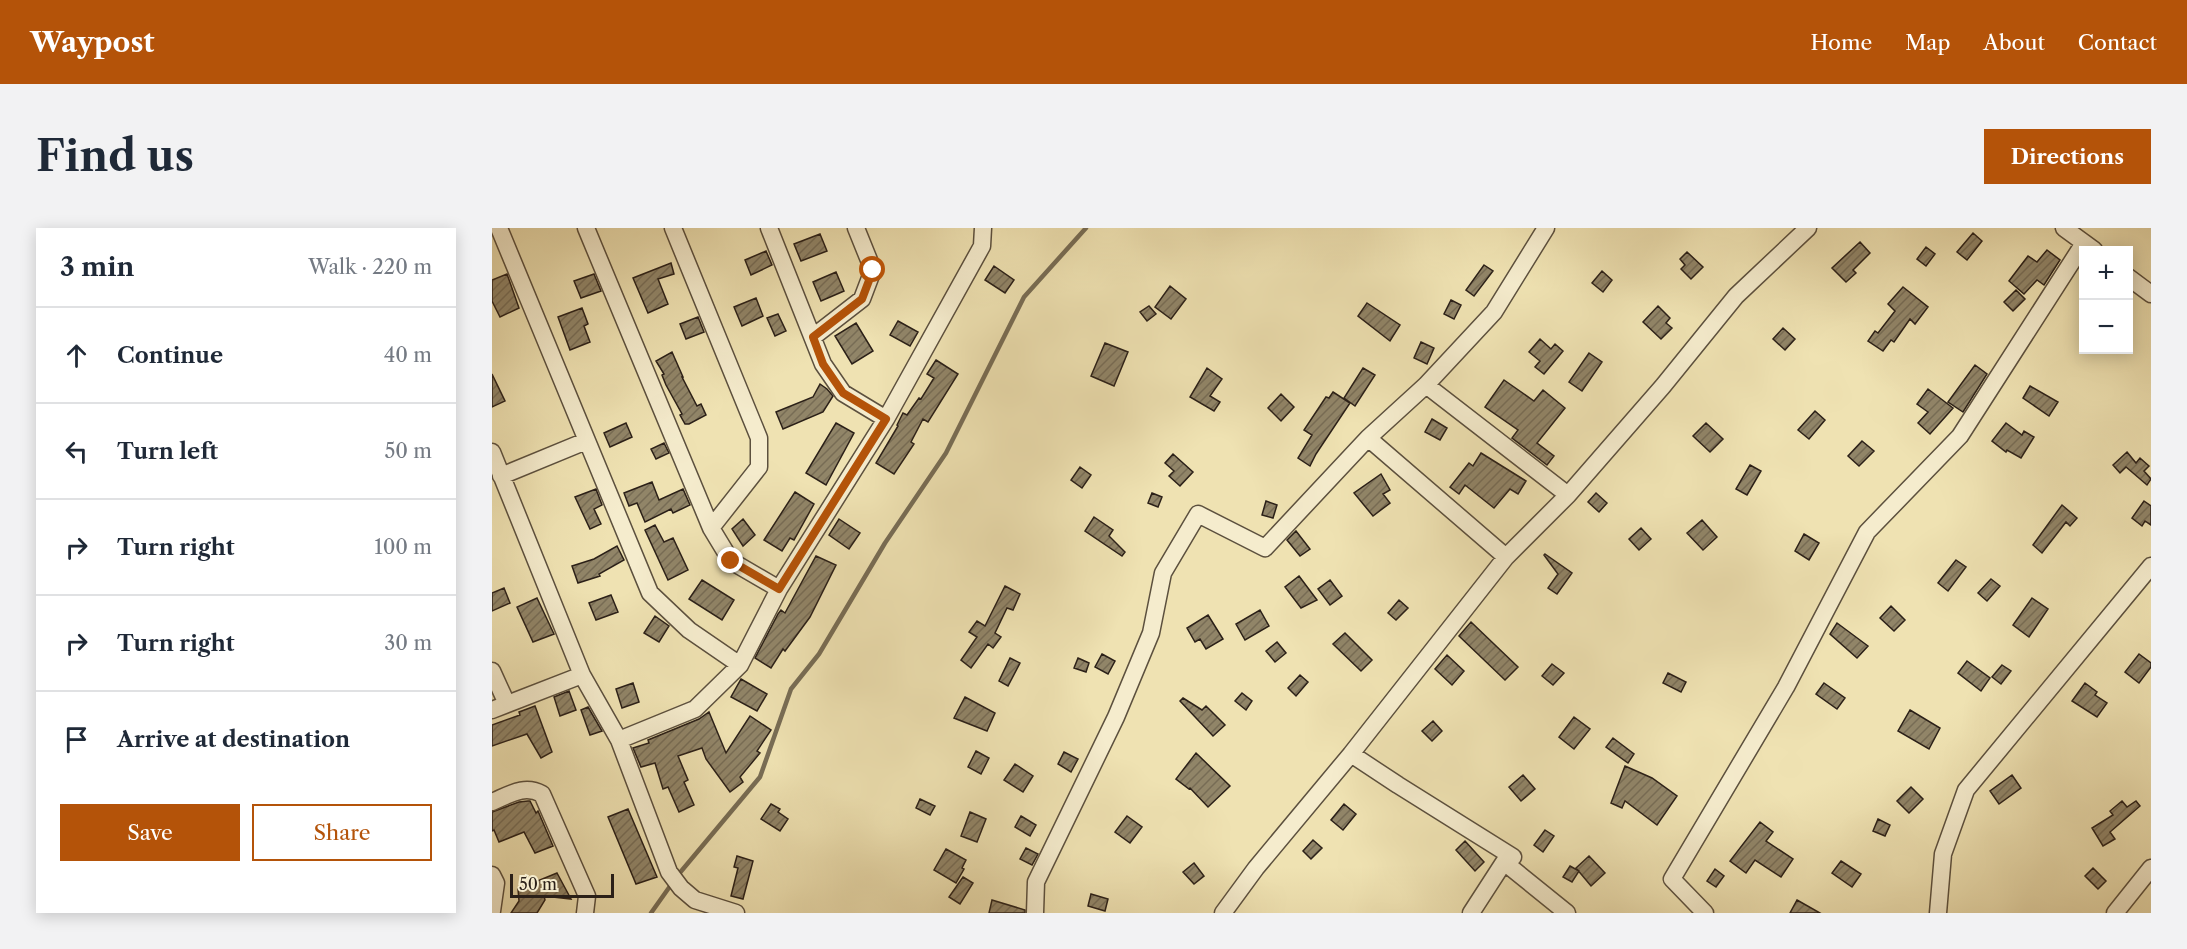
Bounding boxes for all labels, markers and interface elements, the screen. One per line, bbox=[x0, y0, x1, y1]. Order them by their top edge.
text: Waypost bbox=[30, 25, 154, 59]
text: Home bbox=[1811, 30, 1872, 55]
text: Map bbox=[1905, 30, 1950, 55]
text: About bbox=[1983, 30, 2045, 55]
text: Contact bbox=[2078, 30, 2157, 55]
button: Directions bbox=[1984, 129, 2151, 184]
text: Find us bbox=[36, 130, 194, 182]
map controls bbox=[2079, 246, 2133, 354]
button: + bbox=[2079, 246, 2133, 300]
text: 3 min bbox=[60, 251, 134, 283]
text: Walk · 220 m bbox=[308, 255, 432, 279]
route start bbox=[859, 256, 885, 282]
button: − bbox=[2079, 300, 2133, 354]
icon: ahead bbox=[60, 339, 93, 372]
text: Continue bbox=[117, 342, 223, 369]
text: 40 m bbox=[384, 343, 432, 367]
icon: left bbox=[60, 435, 93, 468]
text: Turn left bbox=[117, 438, 218, 465]
text: 50 m bbox=[385, 439, 432, 463]
icon: right bbox=[60, 531, 93, 564]
text: Turn right bbox=[117, 534, 235, 561]
text: 100 m bbox=[374, 535, 432, 559]
route end bbox=[717, 547, 743, 573]
icon: right bbox=[60, 627, 93, 660]
text: Turn right bbox=[117, 630, 235, 657]
text: 30 m bbox=[384, 631, 432, 655]
icon: arrive bbox=[60, 723, 93, 756]
text: Arrive at destination bbox=[117, 726, 350, 753]
button: Save bbox=[60, 804, 240, 861]
button: Share bbox=[252, 804, 432, 861]
scale bar bbox=[510, 871, 614, 898]
text: 50 m bbox=[519, 874, 557, 894]

